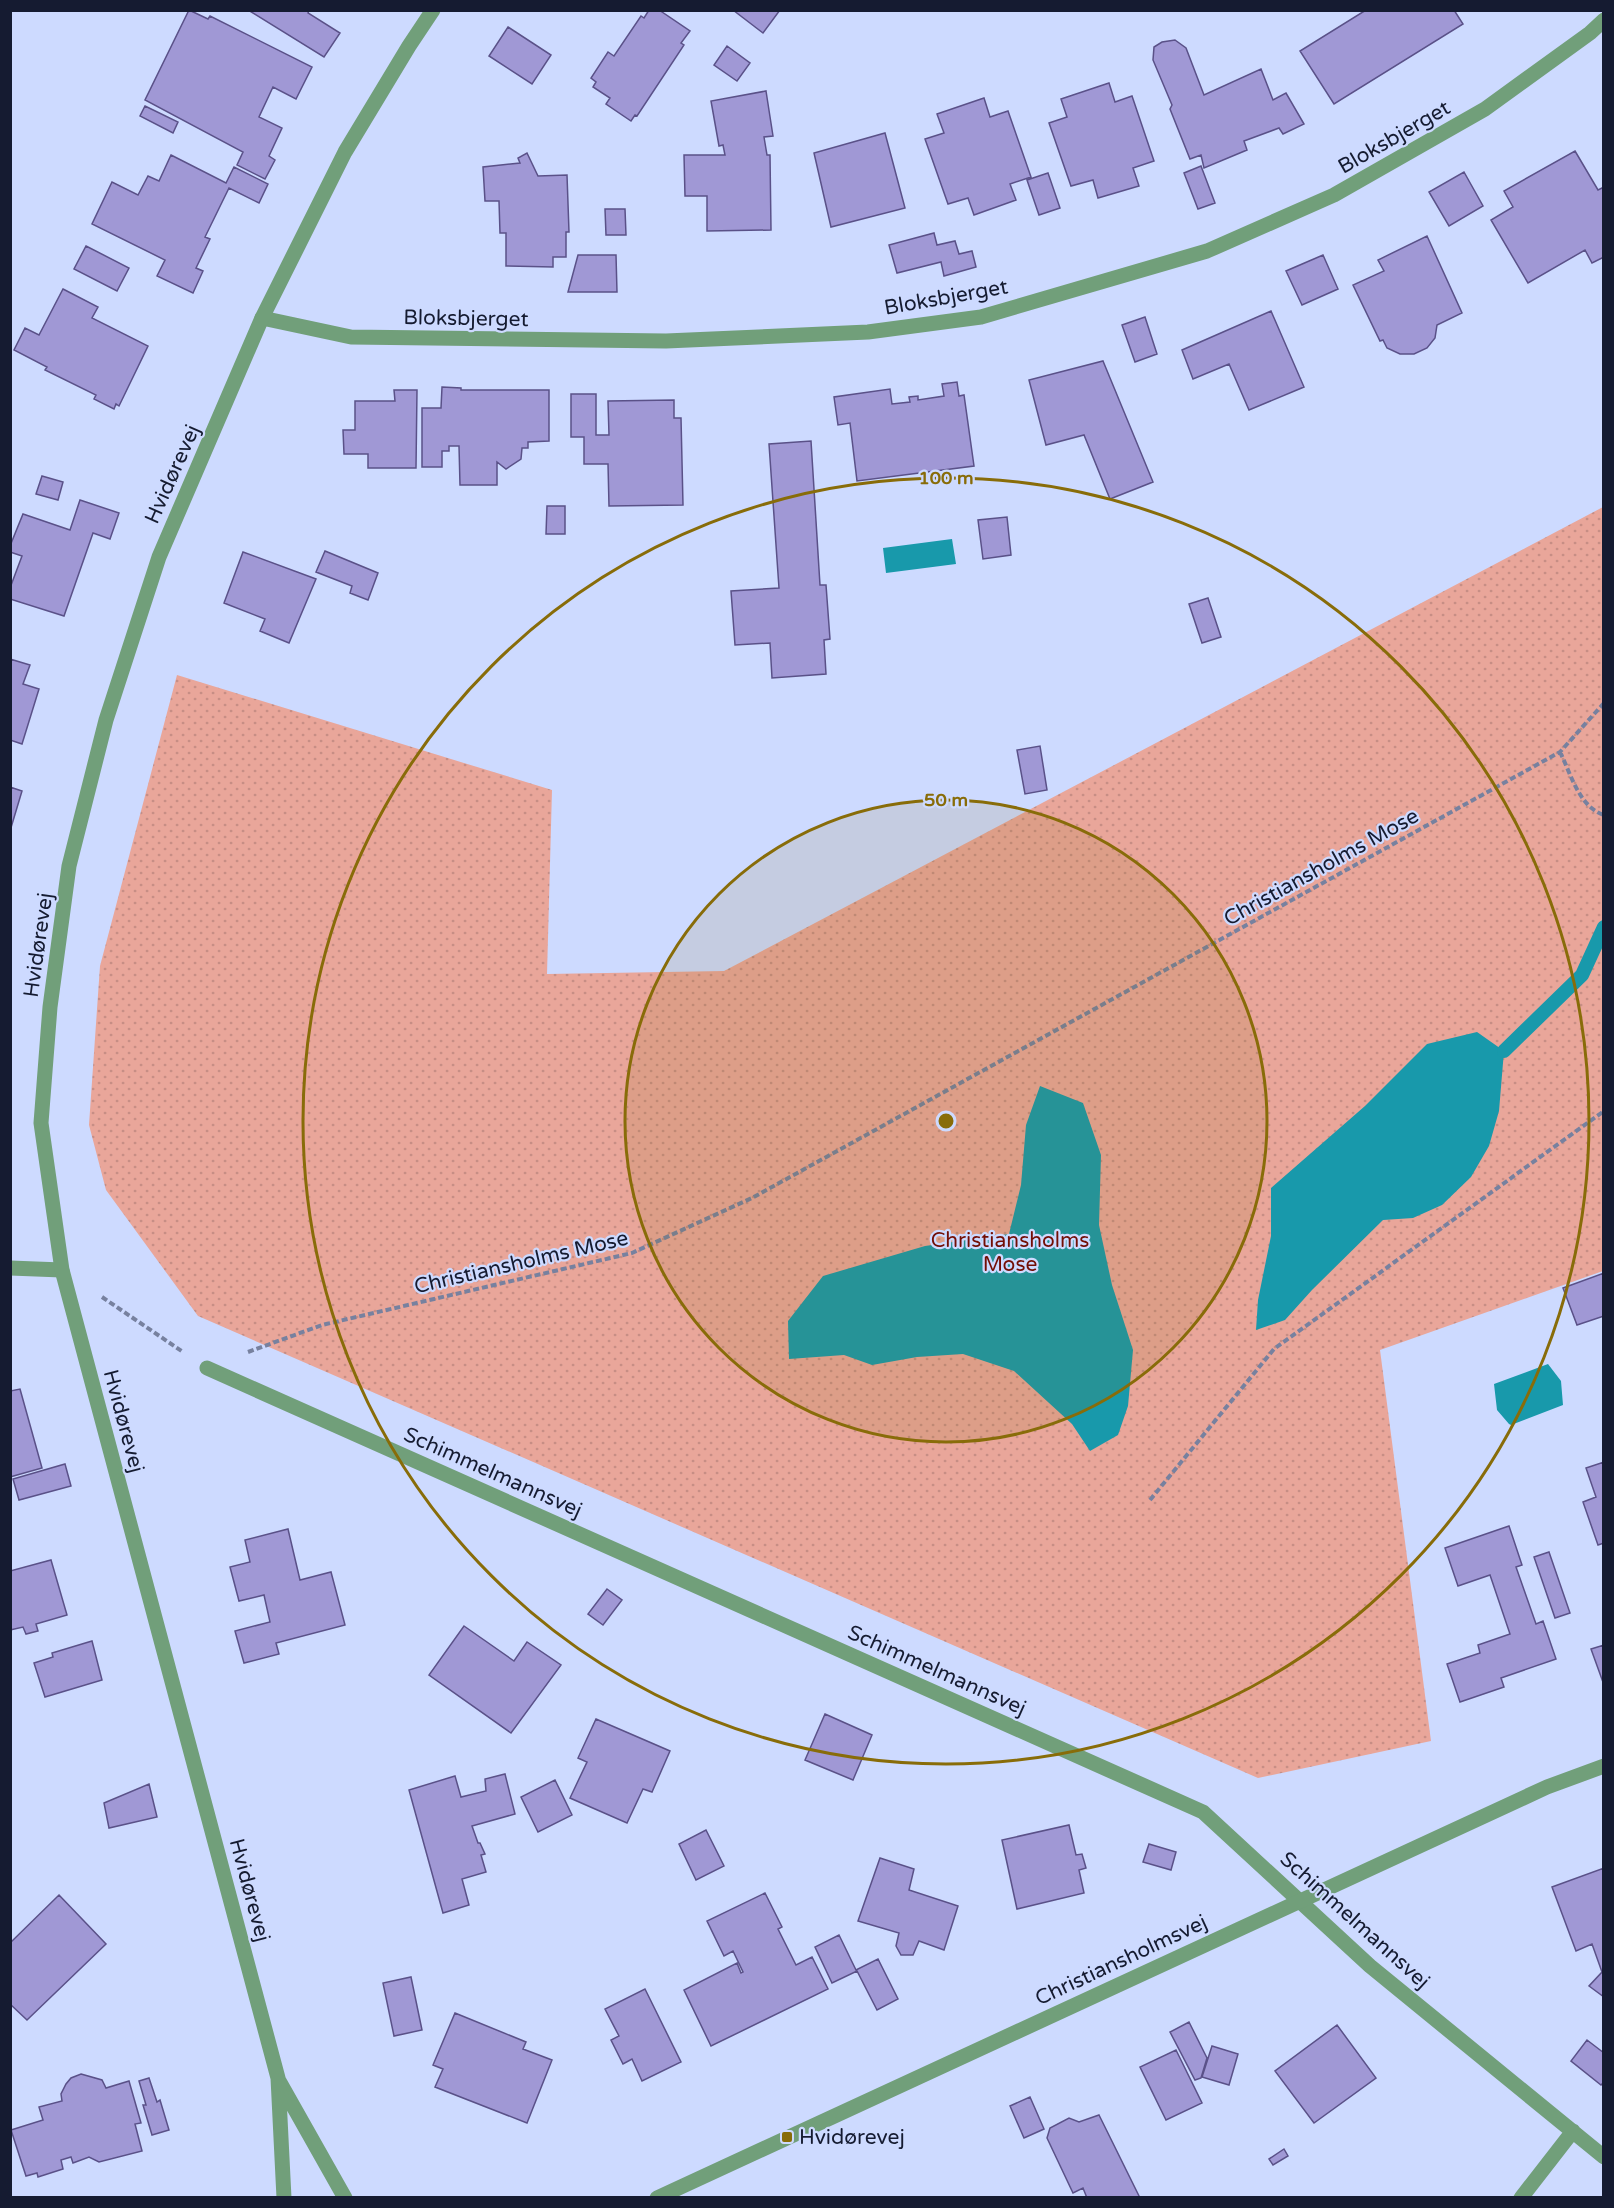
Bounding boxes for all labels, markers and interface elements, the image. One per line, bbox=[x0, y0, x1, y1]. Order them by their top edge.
street label: Bloksbjerget bbox=[1334, 95, 1455, 180]
street label: Bloksbjerget bbox=[882, 274, 1010, 321]
street label: Bloksbjerget bbox=[403, 305, 529, 332]
street label: Hvidørevej bbox=[140, 421, 205, 528]
text: 100 m bbox=[918, 467, 974, 489]
text: 50 m bbox=[924, 789, 968, 811]
street label: Christiansholms Mose bbox=[1219, 803, 1423, 931]
street label: Hvidørevej bbox=[19, 891, 58, 999]
centre of rings bbox=[936, 1111, 956, 1131]
street label: Christiansholms Mose bbox=[412, 1226, 631, 1299]
park label: Christiansholms Mose bbox=[931, 1228, 1089, 1277]
street label: Hvidørevej bbox=[98, 1367, 149, 1475]
street label: Schimmelmannsvej bbox=[400, 1422, 586, 1523]
street label: Schimmelmannsvej bbox=[844, 1620, 1030, 1721]
street label: Hvidørevej bbox=[224, 1836, 275, 1944]
street label: Schimmelmannsvej bbox=[1275, 1847, 1435, 1994]
street label: Christiansholmsvej bbox=[1031, 1910, 1211, 2011]
place label: Hvidørevej bbox=[799, 2125, 905, 2150]
marker: Hvidørevej bbox=[780, 2130, 794, 2144]

